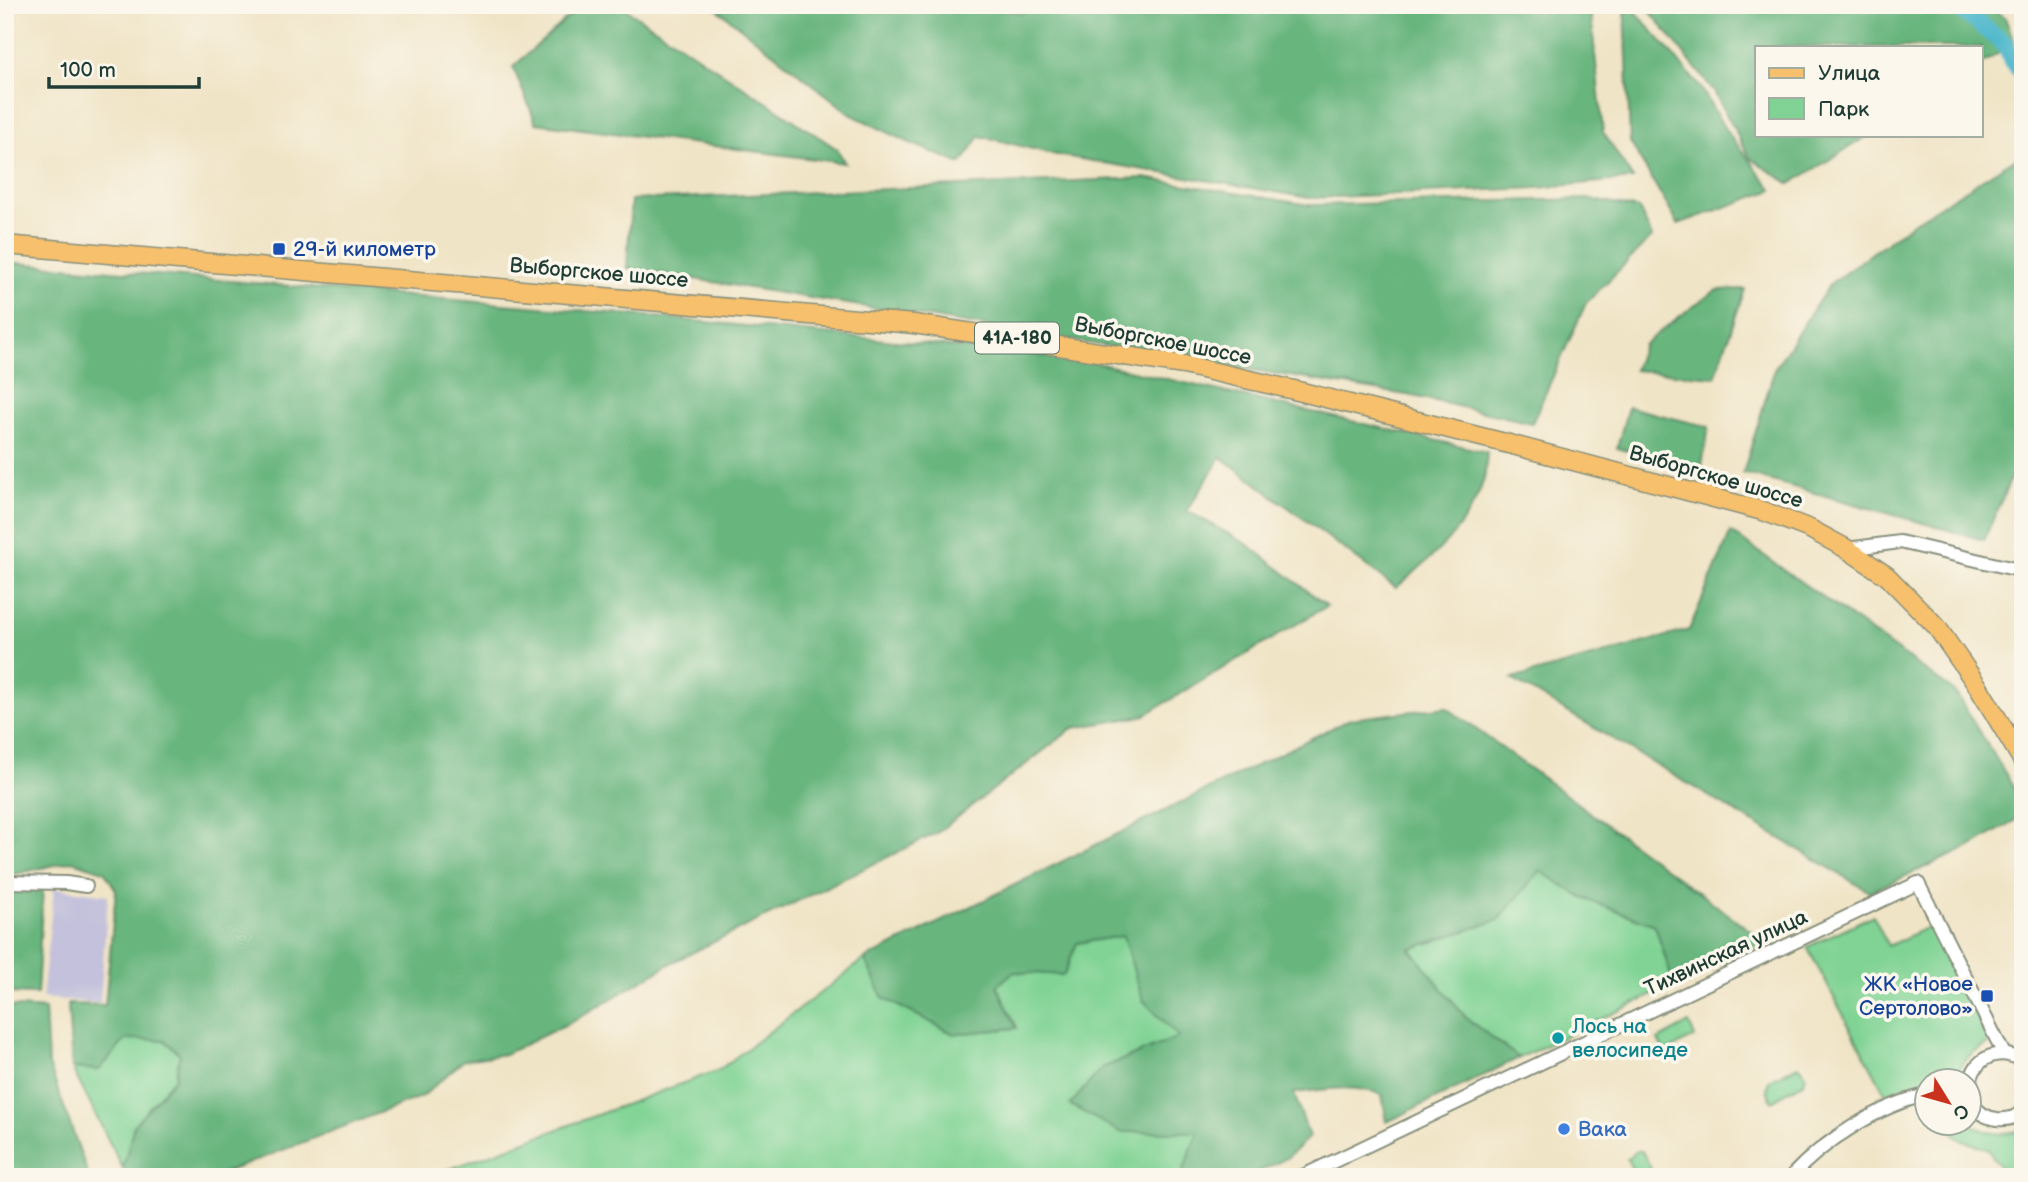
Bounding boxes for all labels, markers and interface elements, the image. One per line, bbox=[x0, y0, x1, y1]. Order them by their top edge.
scale bar bbox=[49, 46, 200, 90]
legend bbox=[1755, 46, 1982, 136]
text: 100 m bbox=[60, 58, 116, 83]
text: Улица bbox=[1818, 61, 1881, 86]
text: Парк bbox=[1818, 97, 1869, 122]
place label: 29-й километр bbox=[293, 237, 436, 262]
marker: 29-й километр bbox=[271, 241, 287, 257]
street label: Выборгское шоссе bbox=[509, 253, 690, 293]
street label: Выборгское шоссе bbox=[1073, 312, 1254, 370]
road number: 41А-180 bbox=[975, 322, 1059, 354]
street label: Выборгское шоссе bbox=[1626, 440, 1806, 514]
street label: Тихвинская улица bbox=[1641, 904, 1812, 1002]
place label: ЖК «Новое Сертолово» bbox=[1859, 972, 1973, 1021]
marker: ЖК «Новое Сертолово» bbox=[1979, 988, 1995, 1004]
place label: Лось на велосипеде bbox=[1571, 1014, 1688, 1063]
marker: Лось на велосипеде bbox=[1550, 1030, 1566, 1046]
north arrow bbox=[1912, 1066, 1982, 1136]
text: С bbox=[1947, 1099, 1974, 1124]
place label: Вака bbox=[1578, 1117, 1628, 1142]
marker: Вака bbox=[1556, 1121, 1572, 1137]

